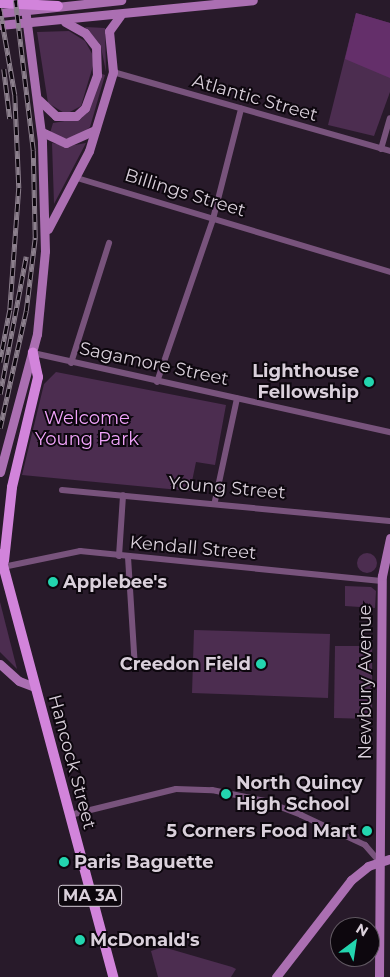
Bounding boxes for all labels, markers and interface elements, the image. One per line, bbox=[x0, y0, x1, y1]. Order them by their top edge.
street label: Atlantic Street bbox=[190, 70, 320, 126]
street label: Billings Street bbox=[122, 164, 248, 222]
street label: Sagamore Street bbox=[77, 338, 231, 390]
place label: Lighthouse Fellowship bbox=[252, 361, 359, 404]
marker: Lighthouse Fellowship bbox=[363, 376, 375, 388]
park label: Welcome Young Park bbox=[35, 408, 139, 450]
street label: Young Street bbox=[168, 472, 286, 504]
street label: Kendall Street bbox=[129, 532, 257, 564]
place label: Applebee's bbox=[63, 571, 167, 593]
marker: Applebee's bbox=[47, 576, 59, 588]
street label: Newbury Avenue bbox=[354, 605, 376, 759]
place label: Creedon Field bbox=[120, 653, 251, 675]
marker: Creedon Field bbox=[255, 658, 267, 670]
street label: Hancock Street bbox=[44, 692, 100, 832]
place label: North Quincy High School bbox=[236, 773, 363, 816]
marker: North Quincy High School bbox=[220, 788, 232, 800]
place label: 5 Corners Food Mart bbox=[166, 820, 357, 842]
marker: 5 Corners Food Mart bbox=[361, 825, 373, 837]
place label: Paris Baguette bbox=[74, 851, 214, 873]
marker: Paris Baguette bbox=[58, 856, 70, 868]
road number: MA 3A bbox=[58, 882, 122, 909]
north arrow bbox=[330, 917, 380, 967]
text: N bbox=[353, 919, 372, 941]
place label: McDonald's bbox=[90, 929, 200, 951]
marker: McDonald's bbox=[74, 934, 86, 946]

